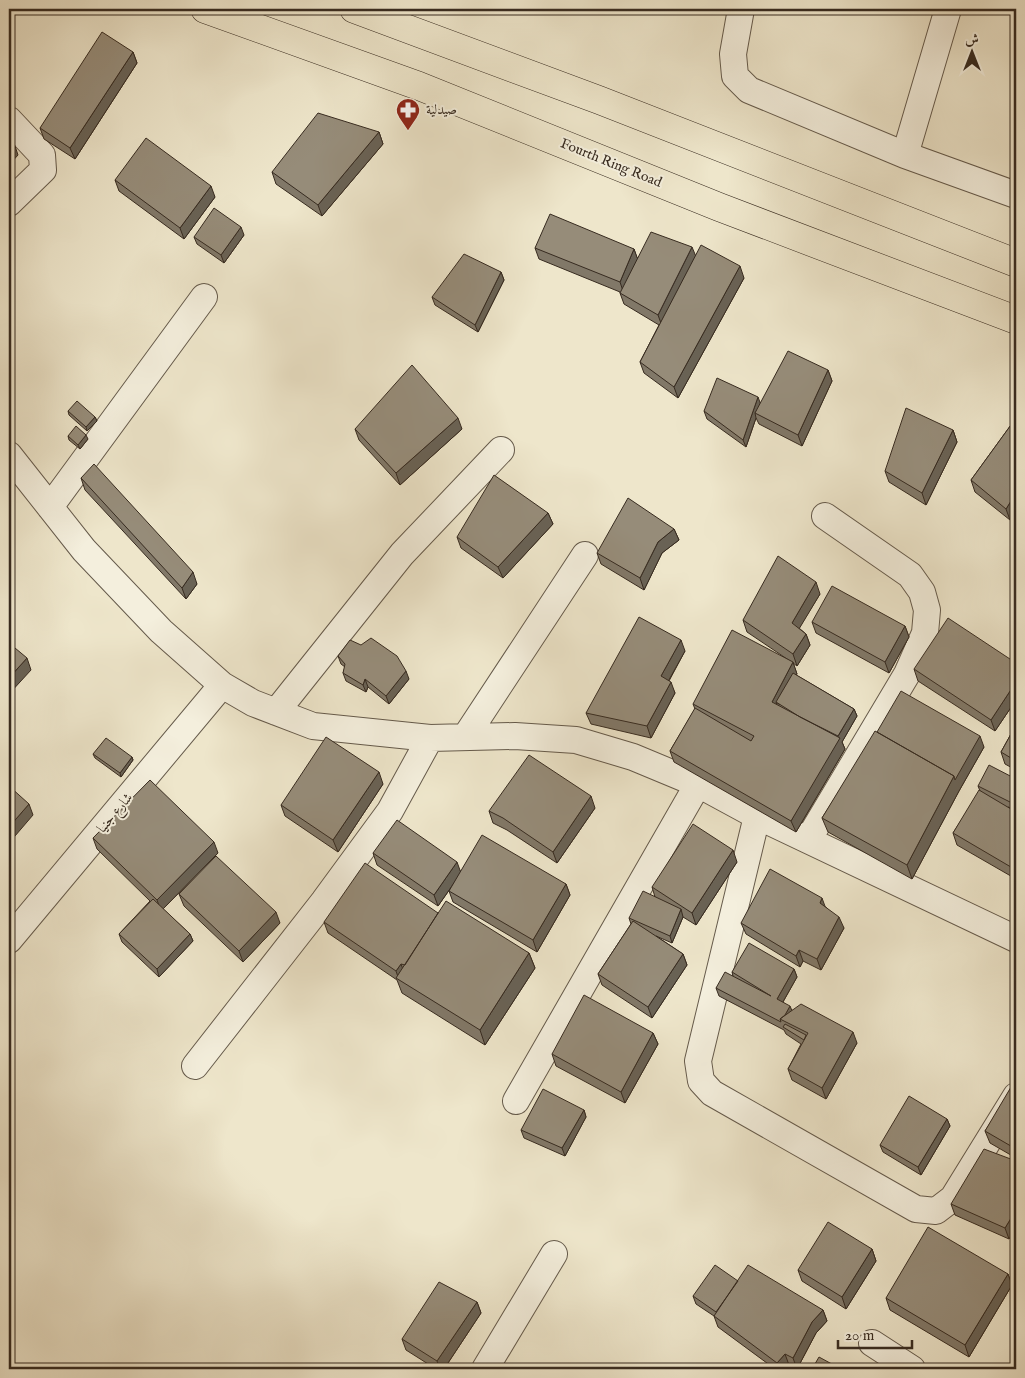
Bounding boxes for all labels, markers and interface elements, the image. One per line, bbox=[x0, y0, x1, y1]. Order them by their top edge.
north arrow bbox=[948, 28, 998, 78]
text: ش bbox=[965, 31, 979, 49]
pharmacy icon: صيدلية bbox=[395, 97, 421, 131]
place label: صيدلية bbox=[426, 101, 457, 119]
street label: Fourth Ring Road bbox=[558, 134, 665, 192]
street label: شارع جنيا bbox=[93, 789, 138, 838]
scale bar bbox=[838, 1318, 911, 1350]
text: 20 m bbox=[845, 1326, 875, 1345]

